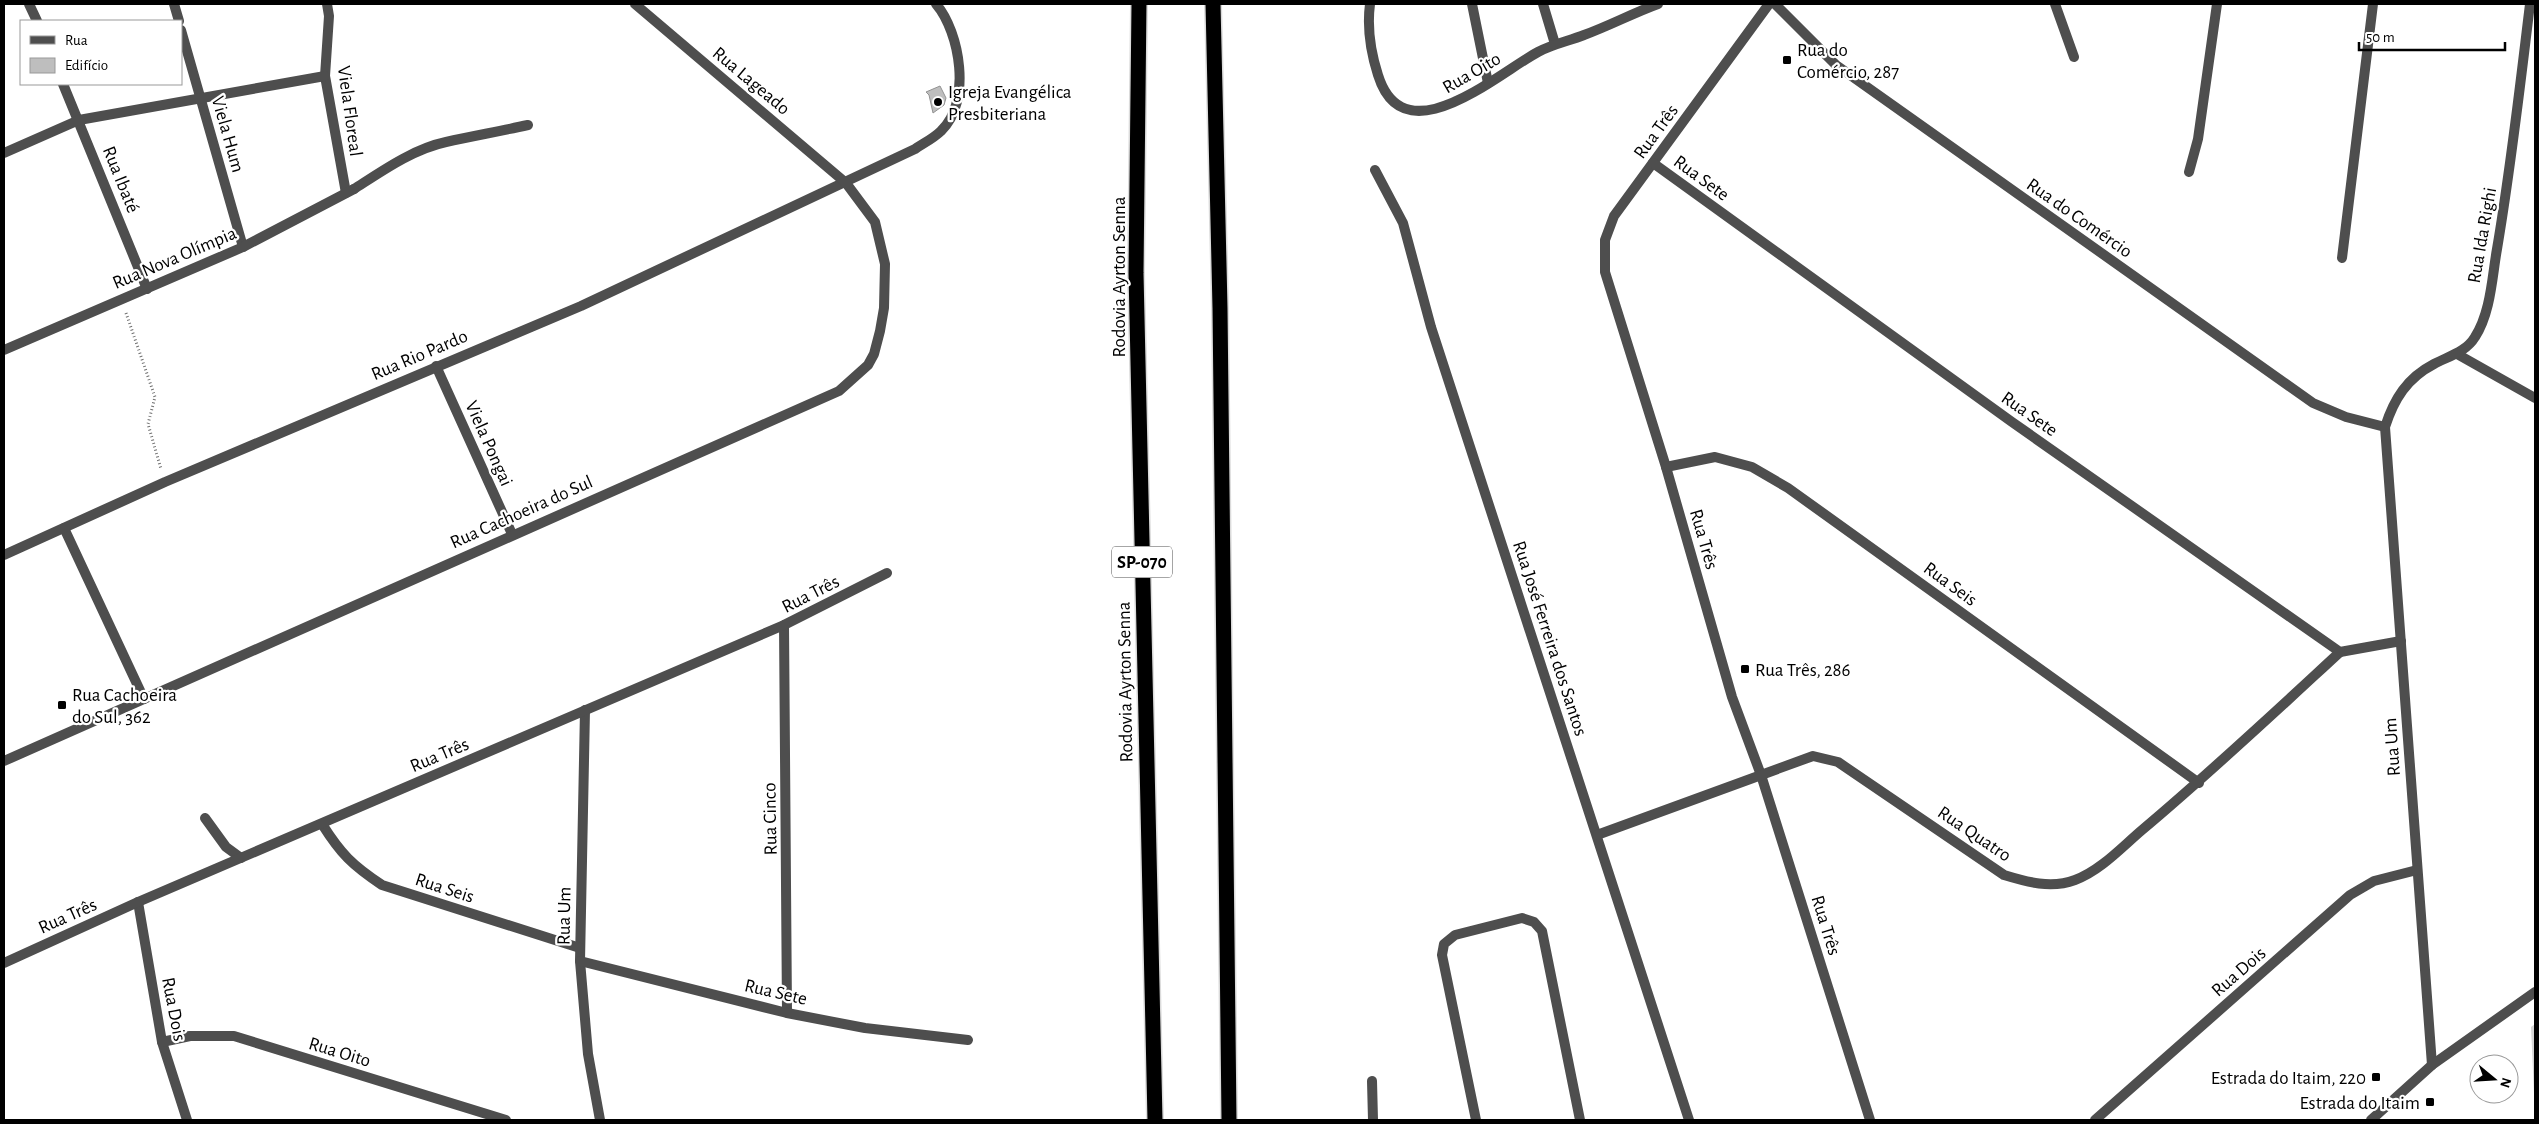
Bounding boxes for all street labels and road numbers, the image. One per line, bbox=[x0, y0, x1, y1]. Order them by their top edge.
street label: Rua Lageado bbox=[709, 44, 793, 119]
street label: Rua Oito bbox=[1439, 49, 1504, 97]
street label: Viela Floreal bbox=[334, 65, 365, 158]
street label: Viela Hum bbox=[208, 94, 247, 175]
street label: Rua Três bbox=[1630, 101, 1682, 162]
street label: Rua Ibaté bbox=[99, 144, 143, 216]
street label: Rua Sete bbox=[1670, 152, 1732, 205]
street label: Rua do Comércio bbox=[2023, 175, 2135, 262]
street label: Rua Ida Righi bbox=[2465, 186, 2500, 285]
street label: Rodovia Ayrton Senna bbox=[1110, 196, 1129, 357]
street label: Rua Nova Olímpia bbox=[110, 224, 240, 293]
street label: Rua Rio Pardo bbox=[369, 327, 471, 384]
street label: Rua Sete bbox=[1998, 388, 2061, 440]
street label: Viela Pongai bbox=[461, 398, 516, 489]
street label: Rua Cachoeira do Sul bbox=[447, 472, 596, 552]
street label: Rua Três bbox=[1686, 507, 1721, 572]
street label: Rua José Ferreira dos Santos bbox=[1509, 539, 1590, 738]
road number: SP-070 bbox=[1112, 546, 1172, 578]
street label: Rua Seis bbox=[1920, 559, 1980, 610]
street label: Rua Três bbox=[779, 572, 843, 617]
street label: Rodovia Ayrton Senna bbox=[1115, 601, 1136, 763]
street label: Rua Um bbox=[2381, 717, 2404, 777]
street label: Rua Três bbox=[407, 735, 472, 776]
street label: Rua Cinco bbox=[760, 782, 781, 855]
street label: Rua Quatro bbox=[1934, 803, 2014, 866]
street label: Rua Seis bbox=[413, 870, 476, 907]
street label: Rua Um bbox=[554, 887, 575, 945]
street label: Rua Três bbox=[1807, 893, 1844, 958]
street label: Rua Três bbox=[36, 895, 100, 938]
street label: Rua Dois bbox=[2208, 944, 2270, 1001]
street label: Rua Dois bbox=[158, 976, 189, 1043]
street label: Rua Sete bbox=[743, 976, 809, 1009]
street label: Rua Oito bbox=[306, 1034, 373, 1071]

